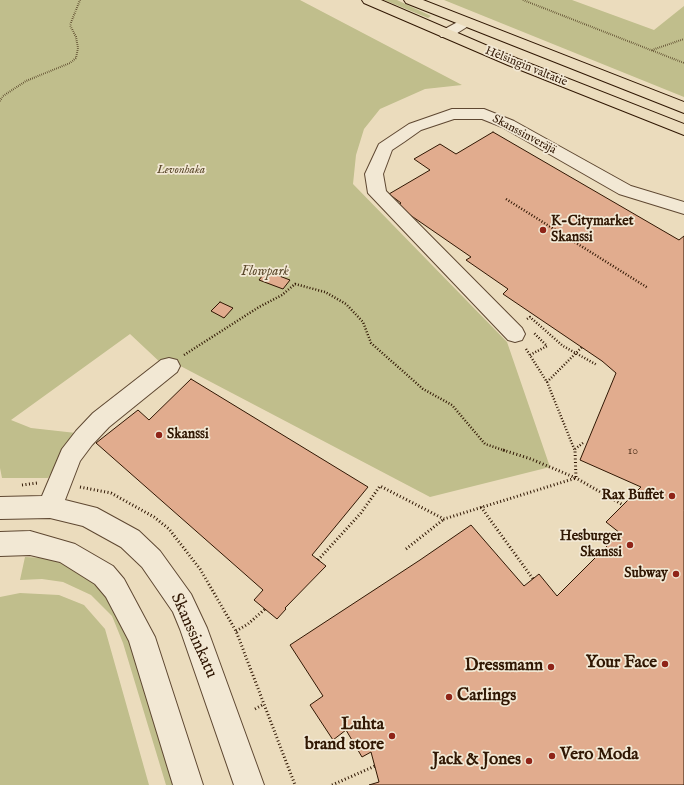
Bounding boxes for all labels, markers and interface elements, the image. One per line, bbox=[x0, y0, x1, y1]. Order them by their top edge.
street label: Helsingin valtatie bbox=[483, 44, 569, 90]
street label: Skanssinveräjä bbox=[490, 112, 558, 158]
park label: Levonhaka bbox=[157, 164, 205, 178]
place label: K-Citymarket Skanssi bbox=[551, 214, 634, 246]
marker: K-Citymarket Skanssi bbox=[538, 225, 548, 235]
park label: Flowpark bbox=[241, 264, 289, 280]
place label: Skanssi bbox=[167, 427, 209, 443]
marker: Skanssi bbox=[154, 430, 164, 440]
house number: 10 bbox=[628, 445, 638, 459]
place label: Rax Buffet bbox=[601, 488, 664, 504]
marker: Rax Buffet bbox=[667, 491, 677, 501]
place label: Hesburger Skanssi bbox=[560, 529, 622, 562]
marker: Hesburger Skanssi bbox=[625, 540, 635, 550]
place label: Subway bbox=[624, 566, 668, 582]
marker: Subway bbox=[671, 569, 681, 579]
street label: Skanssinkatu bbox=[165, 590, 221, 682]
place label: Your Face bbox=[586, 654, 657, 674]
place label: Dressmann bbox=[465, 657, 543, 677]
marker: Your Face bbox=[660, 659, 670, 669]
marker: Dressmann bbox=[546, 662, 556, 672]
place label: Carlings bbox=[457, 687, 516, 707]
marker: Carlings bbox=[444, 692, 454, 702]
place label: Luhta brand store bbox=[305, 716, 384, 756]
marker: Luhta brand store bbox=[387, 731, 397, 741]
place label: Vero Moda bbox=[560, 746, 639, 766]
place label: Jack & Jones bbox=[432, 751, 521, 771]
marker: Vero Moda bbox=[547, 751, 557, 761]
marker: Jack & Jones bbox=[524, 756, 534, 766]

